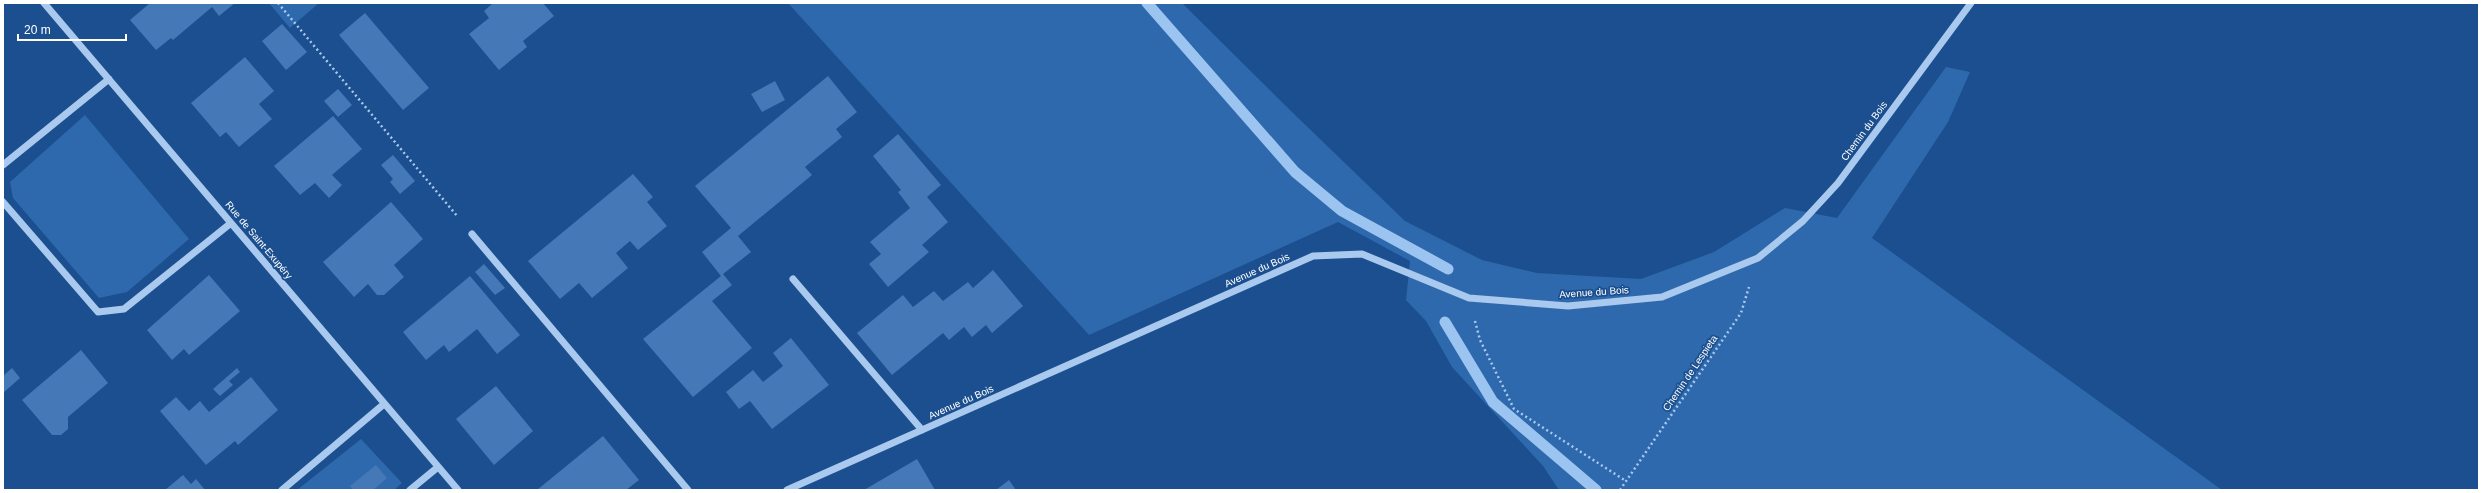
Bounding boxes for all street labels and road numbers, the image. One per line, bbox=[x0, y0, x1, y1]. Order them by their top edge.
street label: Chemin du Bois bbox=[1839, 99, 1889, 163]
street label: Rue de Saint-Exupéry bbox=[223, 199, 295, 281]
street label: Avenue du Bois bbox=[1223, 251, 1291, 289]
street label: Avenue du Bois bbox=[1559, 284, 1629, 300]
street label: Chemin de Lespieta bbox=[1661, 333, 1720, 413]
street label: Avenue du Bois bbox=[927, 383, 995, 421]

